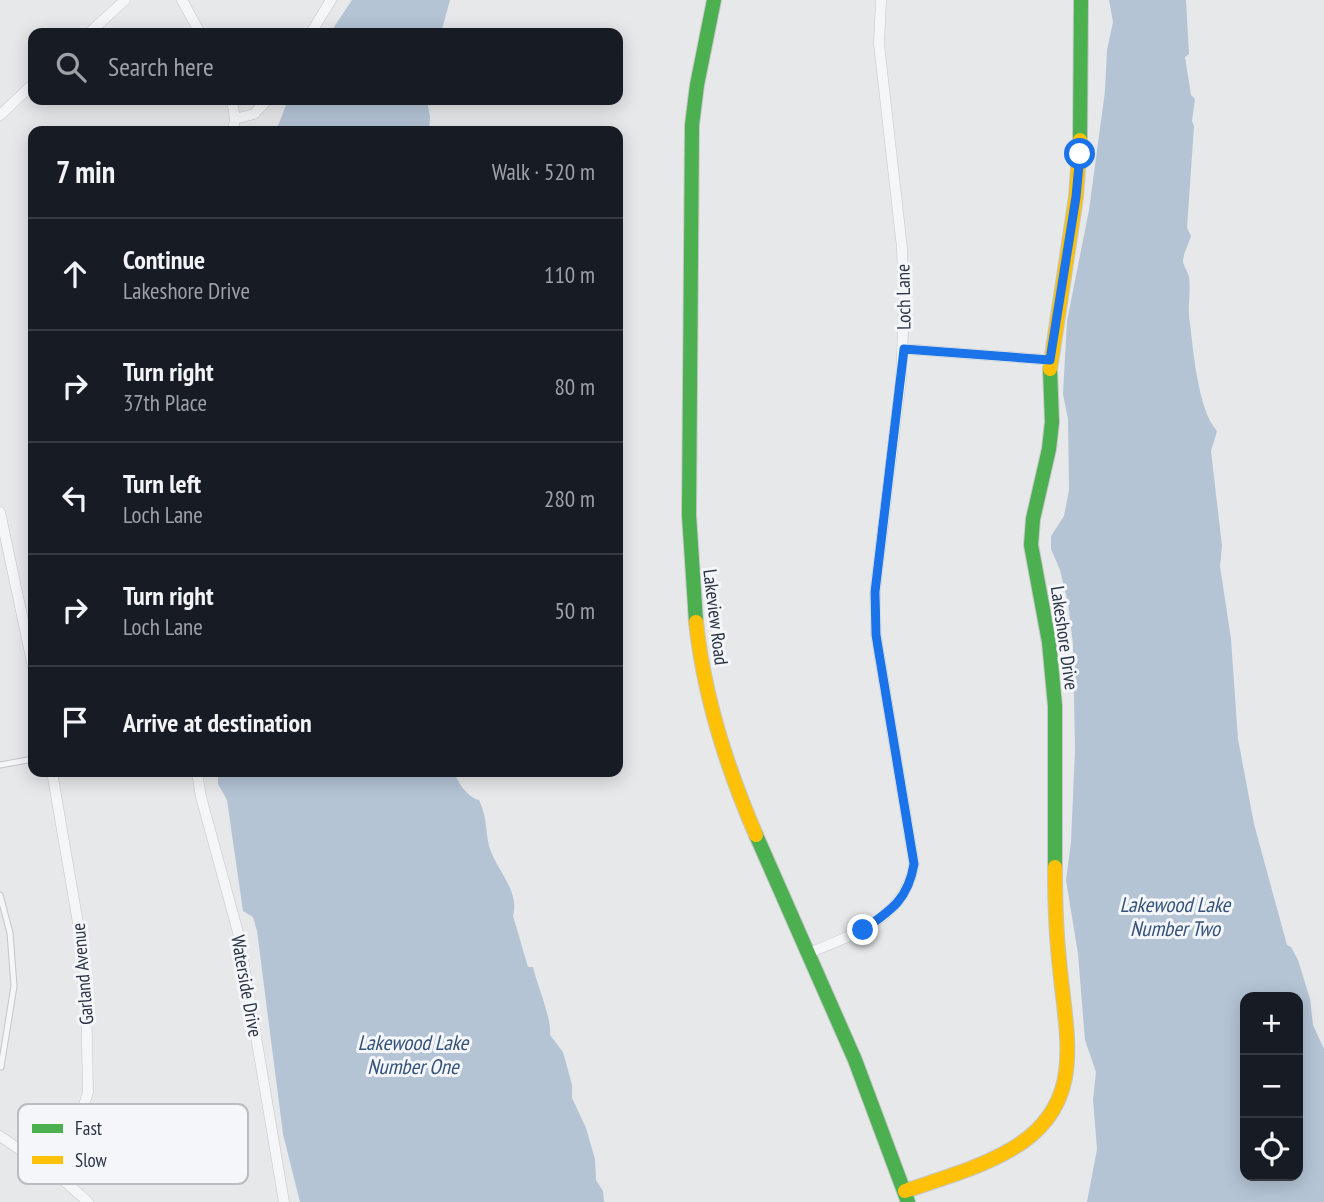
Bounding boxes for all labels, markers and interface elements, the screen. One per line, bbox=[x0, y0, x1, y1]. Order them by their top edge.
search box bbox=[28, 28, 623, 105]
icon: search bbox=[52, 48, 90, 86]
text: Search here bbox=[108, 50, 214, 83]
route start bbox=[1064, 138, 1095, 169]
text: 7 min bbox=[56, 152, 115, 191]
text: Walk · 520 m bbox=[492, 157, 595, 186]
text: Continue bbox=[123, 243, 205, 276]
icon: ahead bbox=[56, 255, 94, 293]
text: 110 m bbox=[544, 260, 595, 289]
street label: Loch Lane bbox=[890, 264, 916, 330]
text: Lakeshore Drive bbox=[123, 276, 250, 305]
text: Turn right bbox=[123, 355, 214, 388]
icon: right bbox=[56, 367, 94, 405]
text: 80 m bbox=[554, 372, 595, 401]
text: 37th Place bbox=[123, 388, 207, 417]
text: Turn left bbox=[123, 467, 201, 500]
icon: left bbox=[56, 479, 94, 517]
text: 280 m bbox=[544, 484, 595, 513]
text: Loch Lane bbox=[123, 500, 203, 529]
street label: Lakeview Road bbox=[698, 568, 734, 666]
text: Turn right bbox=[123, 579, 214, 612]
street label: Lakeshore Drive bbox=[1046, 584, 1084, 692]
icon: right bbox=[56, 591, 94, 629]
text: 50 m bbox=[554, 596, 595, 625]
text: Loch Lane bbox=[123, 612, 203, 641]
icon: arrive bbox=[56, 703, 94, 741]
text: Arrive at destination bbox=[123, 706, 312, 739]
water label: Lakewood Lake Number Two bbox=[1120, 891, 1232, 942]
route end bbox=[847, 914, 878, 945]
street label: Garland Avenue bbox=[66, 922, 98, 1026]
street label: Waterside Drive bbox=[226, 933, 268, 1039]
map controls bbox=[1240, 992, 1303, 1181]
button: + bbox=[1240, 992, 1303, 1055]
water label: Lakewood Lake Number One bbox=[358, 1029, 470, 1080]
button: − bbox=[1240, 1055, 1303, 1118]
legend bbox=[18, 1104, 248, 1184]
text: Fast bbox=[75, 1116, 103, 1140]
button: locate bbox=[1240, 1118, 1303, 1181]
text: Slow bbox=[75, 1148, 108, 1172]

